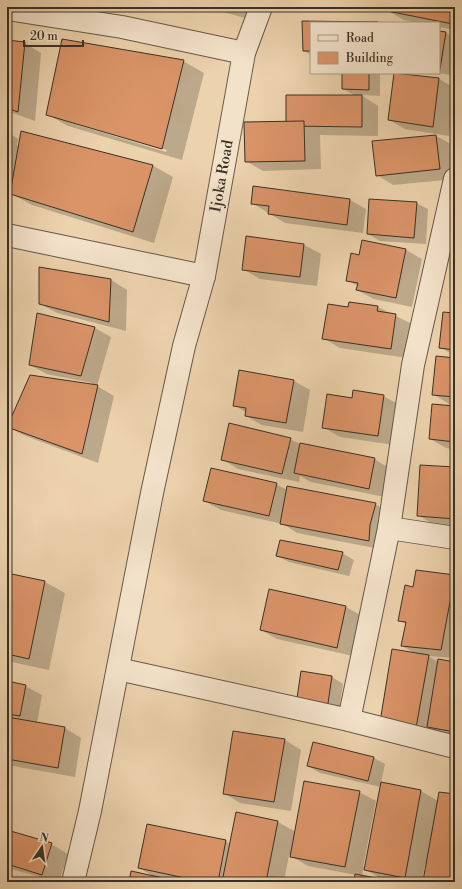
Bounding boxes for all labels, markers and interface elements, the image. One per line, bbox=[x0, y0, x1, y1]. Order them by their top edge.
scale bar bbox=[24, 22, 83, 48]
legend bbox=[310, 22, 440, 74]
text: 20 m bbox=[30, 29, 58, 44]
text: Road bbox=[346, 31, 374, 46]
text: Building bbox=[345, 51, 394, 66]
street label: Ijoka Road bbox=[206, 138, 238, 214]
north arrow bbox=[22, 827, 62, 867]
text: N bbox=[38, 830, 50, 846]

